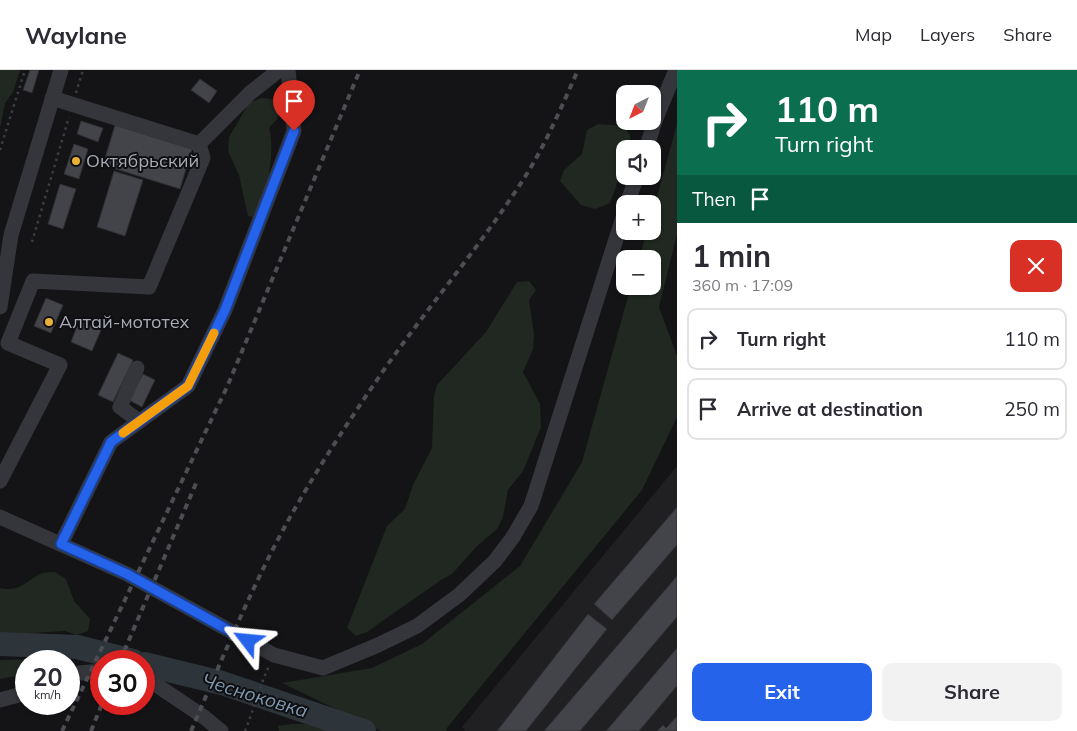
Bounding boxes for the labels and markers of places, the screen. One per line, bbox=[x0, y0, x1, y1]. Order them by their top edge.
pin bbox=[273, 80, 315, 131]
place label: Октябрьский bbox=[86, 149, 199, 172]
marker: Октябрьский bbox=[70, 155, 82, 167]
place label: Алтай-мототех bbox=[59, 310, 190, 333]
marker: Алтай-мототех bbox=[43, 316, 55, 328]

